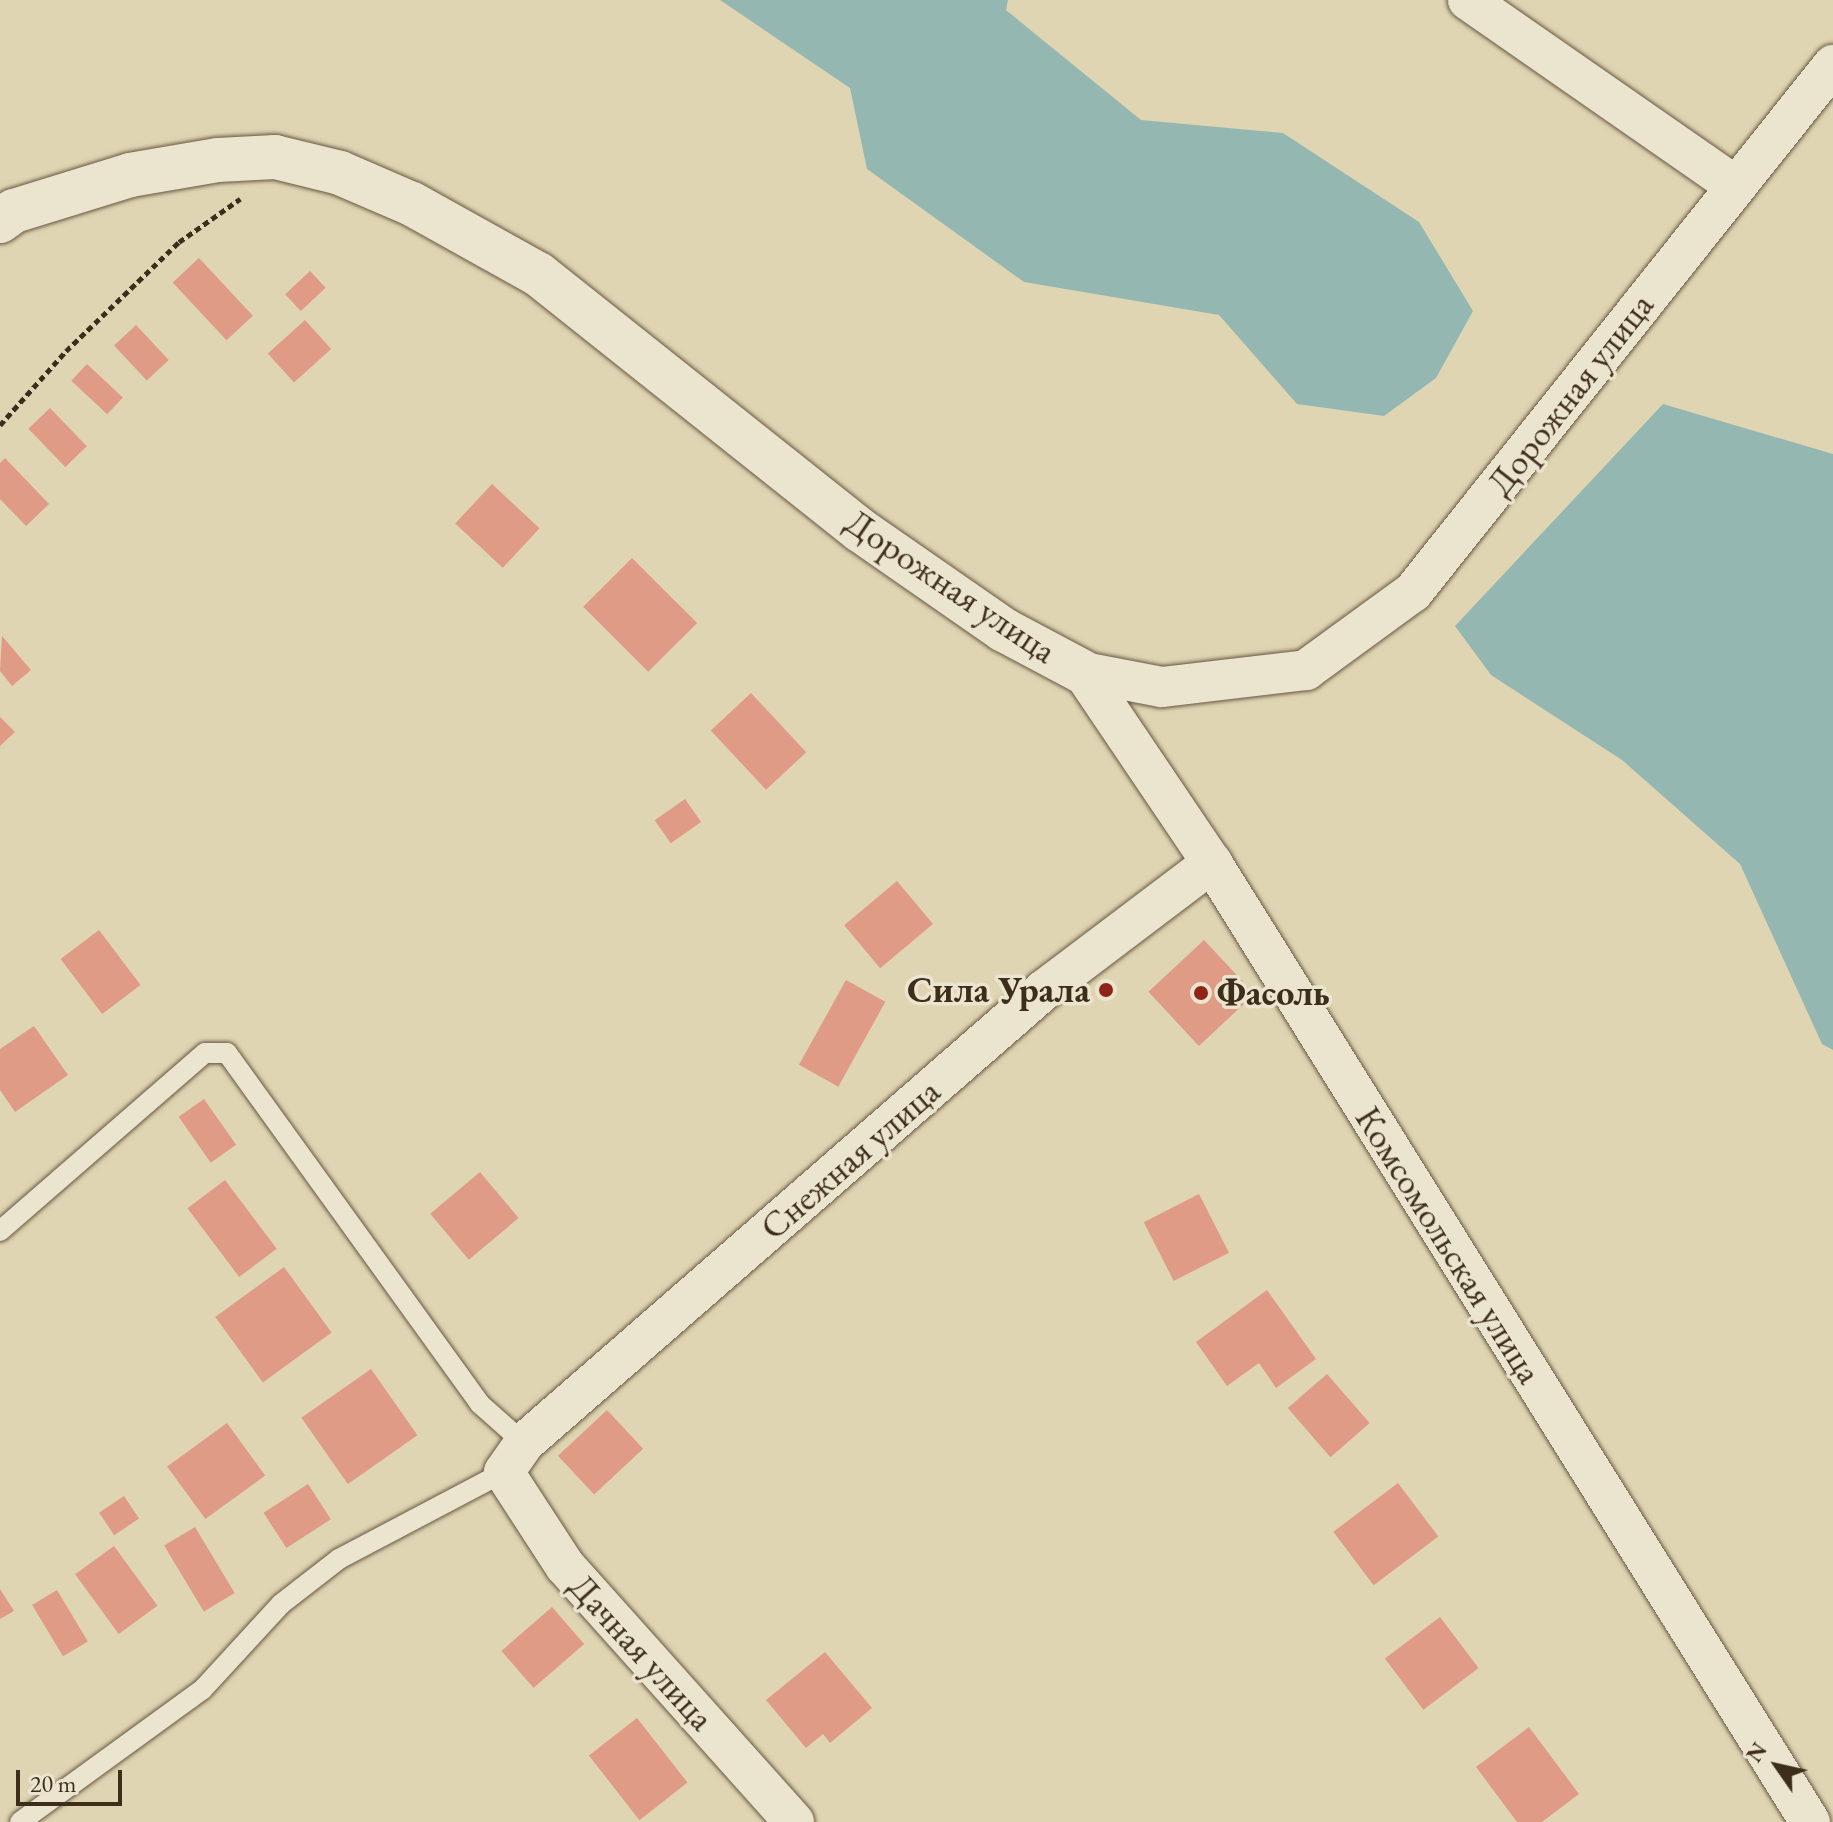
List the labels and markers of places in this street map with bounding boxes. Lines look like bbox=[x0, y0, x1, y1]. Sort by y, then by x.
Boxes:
place label: Сила Урала bbox=[907, 968, 1090, 1012]
place label: Фасоль bbox=[1217, 971, 1330, 1015]
marker: Сила Урала bbox=[1097, 981, 1115, 999]
marker: Фасоль bbox=[1192, 984, 1210, 1002]

